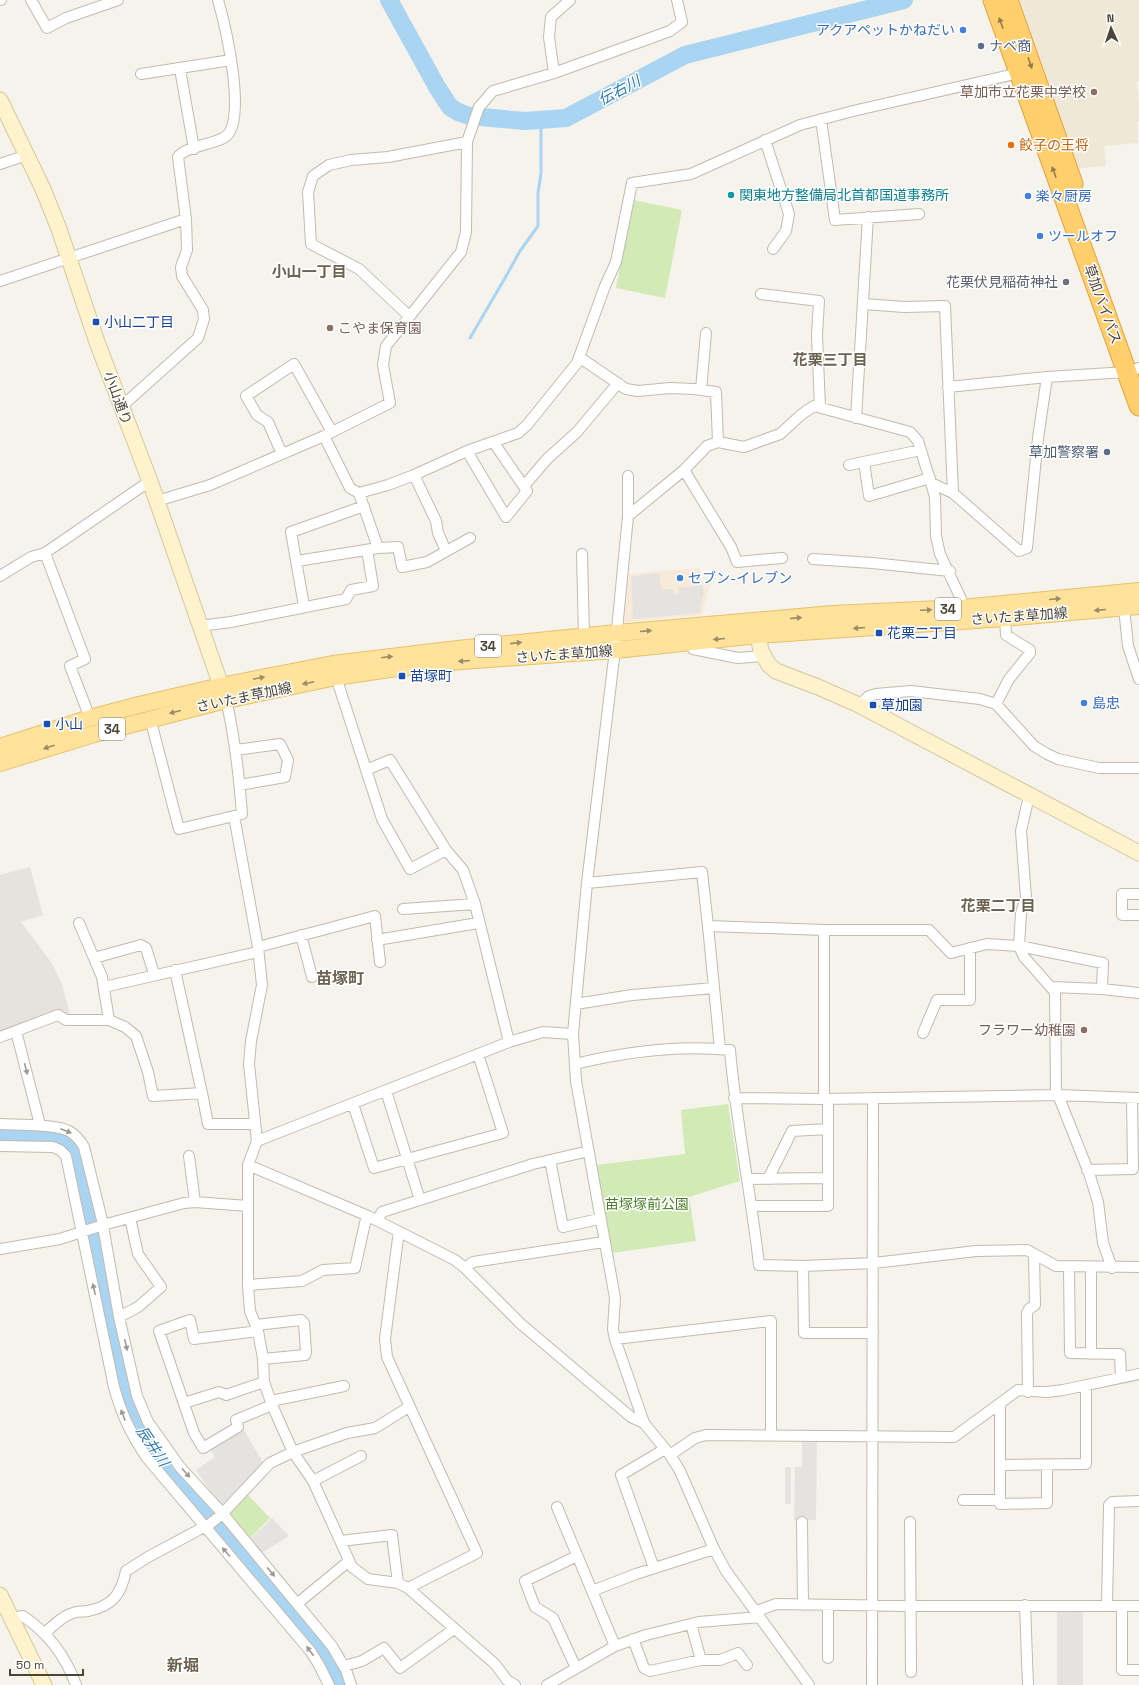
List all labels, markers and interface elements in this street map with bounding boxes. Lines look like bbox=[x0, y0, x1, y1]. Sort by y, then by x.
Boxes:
north arrow bbox=[1091, 8, 1131, 48]
text: N bbox=[1106, 11, 1115, 25]
one-way arrow bbox=[997, 17, 1003, 29]
place label: アクアペットかねだい bbox=[816, 21, 955, 39]
marker: アクアペットかねだい bbox=[958, 25, 968, 35]
place label: ナベ商 bbox=[989, 37, 1031, 55]
marker: ナベ商 bbox=[976, 41, 986, 51]
one-way arrow bbox=[1027, 58, 1033, 70]
water label: 伝右川 bbox=[595, 70, 645, 109]
place label: 草加市立花栗中学校 bbox=[960, 83, 1086, 101]
marker: 草加市立花栗中学校 bbox=[1089, 87, 1099, 97]
place label: 餃子の王将 bbox=[1019, 136, 1089, 154]
marker: 餃子の王将 bbox=[1006, 140, 1016, 150]
one-way arrow bbox=[1051, 165, 1057, 177]
place label: 関東地方整備局北首都国道事務所 bbox=[739, 186, 949, 204]
place label: 楽々厨房 bbox=[1036, 187, 1092, 205]
marker: 関東地方整備局北首都国道事務所 bbox=[726, 190, 736, 200]
marker: 楽々厨房 bbox=[1023, 191, 1033, 201]
place label: ツールオフ bbox=[1048, 227, 1118, 245]
marker: ツールオフ bbox=[1035, 231, 1045, 241]
district label: 小山一丁目 bbox=[271, 262, 347, 281]
street label: 草加バイパス bbox=[1080, 262, 1126, 346]
place label: 花栗伏見稲荷神社 bbox=[946, 273, 1058, 291]
marker: 花栗伏見稲荷神社 bbox=[1061, 277, 1071, 287]
place label: 小山二丁目 bbox=[104, 313, 174, 331]
marker: 小山二丁目 bbox=[91, 317, 101, 327]
place label: こやま保育園 bbox=[338, 319, 422, 337]
marker: こやま保育園 bbox=[325, 323, 335, 333]
district label: 花栗三丁目 bbox=[792, 350, 868, 369]
street label: 小山通り bbox=[100, 369, 136, 427]
place label: 草加警察署 bbox=[1029, 443, 1099, 461]
marker: 草加警察署 bbox=[1102, 447, 1112, 457]
place label: セブン-イレブン bbox=[688, 569, 792, 587]
marker: セブン-イレブン bbox=[675, 573, 685, 583]
one-way arrow bbox=[1049, 595, 1061, 602]
road number: 34 bbox=[935, 598, 961, 620]
street label: さいたま草加線 bbox=[970, 604, 1068, 628]
one-way arrow bbox=[920, 606, 932, 613]
one-way arrow bbox=[1094, 606, 1106, 613]
one-way arrow bbox=[790, 614, 802, 621]
place label: 花栗二丁目 bbox=[887, 624, 957, 642]
one-way arrow bbox=[853, 625, 865, 631]
one-way arrow bbox=[640, 627, 652, 634]
marker: 花栗二丁目 bbox=[874, 628, 884, 638]
road number: 34 bbox=[475, 635, 501, 657]
one-way arrow bbox=[713, 635, 725, 642]
one-way arrow bbox=[510, 640, 522, 646]
street label: さいたま草加線 bbox=[515, 642, 613, 666]
one-way arrow bbox=[381, 654, 393, 660]
one-way arrow bbox=[458, 658, 470, 665]
place label: 苗塚町 bbox=[410, 667, 452, 685]
marker: 苗塚町 bbox=[397, 671, 407, 681]
one-way arrow bbox=[253, 675, 265, 681]
street label: さいたま草加線 bbox=[194, 678, 294, 716]
one-way arrow bbox=[302, 681, 314, 687]
place label: 島忠 bbox=[1092, 694, 1120, 712]
place label: 草加園 bbox=[881, 696, 923, 714]
marker: 島忠 bbox=[1079, 698, 1089, 708]
marker: 草加園 bbox=[868, 700, 878, 710]
one-way arrow bbox=[168, 710, 181, 716]
place label: 小山 bbox=[55, 715, 83, 733]
road number: 34 bbox=[99, 718, 125, 740]
marker: 小山 bbox=[42, 719, 52, 729]
one-way arrow bbox=[43, 744, 55, 750]
district label: 花栗二丁目 bbox=[960, 896, 1036, 915]
district label: 苗塚町 bbox=[316, 968, 364, 989]
place label: フラワー幼稚園 bbox=[978, 1021, 1076, 1039]
marker: フラワー幼稚園 bbox=[1079, 1025, 1089, 1035]
one-way arrow bbox=[23, 1063, 29, 1075]
one-way arrow bbox=[60, 1127, 72, 1134]
park label: 苗塚塚前公園 bbox=[605, 1195, 689, 1213]
one-way arrow bbox=[90, 1282, 96, 1295]
one-way arrow bbox=[123, 1339, 129, 1352]
one-way arrow bbox=[119, 1409, 125, 1421]
water label: 辰井川 bbox=[133, 1422, 175, 1472]
one-way arrow bbox=[181, 1468, 191, 1478]
one-way arrow bbox=[221, 1546, 230, 1557]
one-way arrow bbox=[267, 1566, 275, 1577]
one-way arrow bbox=[305, 1646, 314, 1657]
scale bar bbox=[10, 1651, 83, 1677]
district label: 新堀 bbox=[167, 1655, 199, 1676]
text: 50 m bbox=[16, 1657, 44, 1673]

